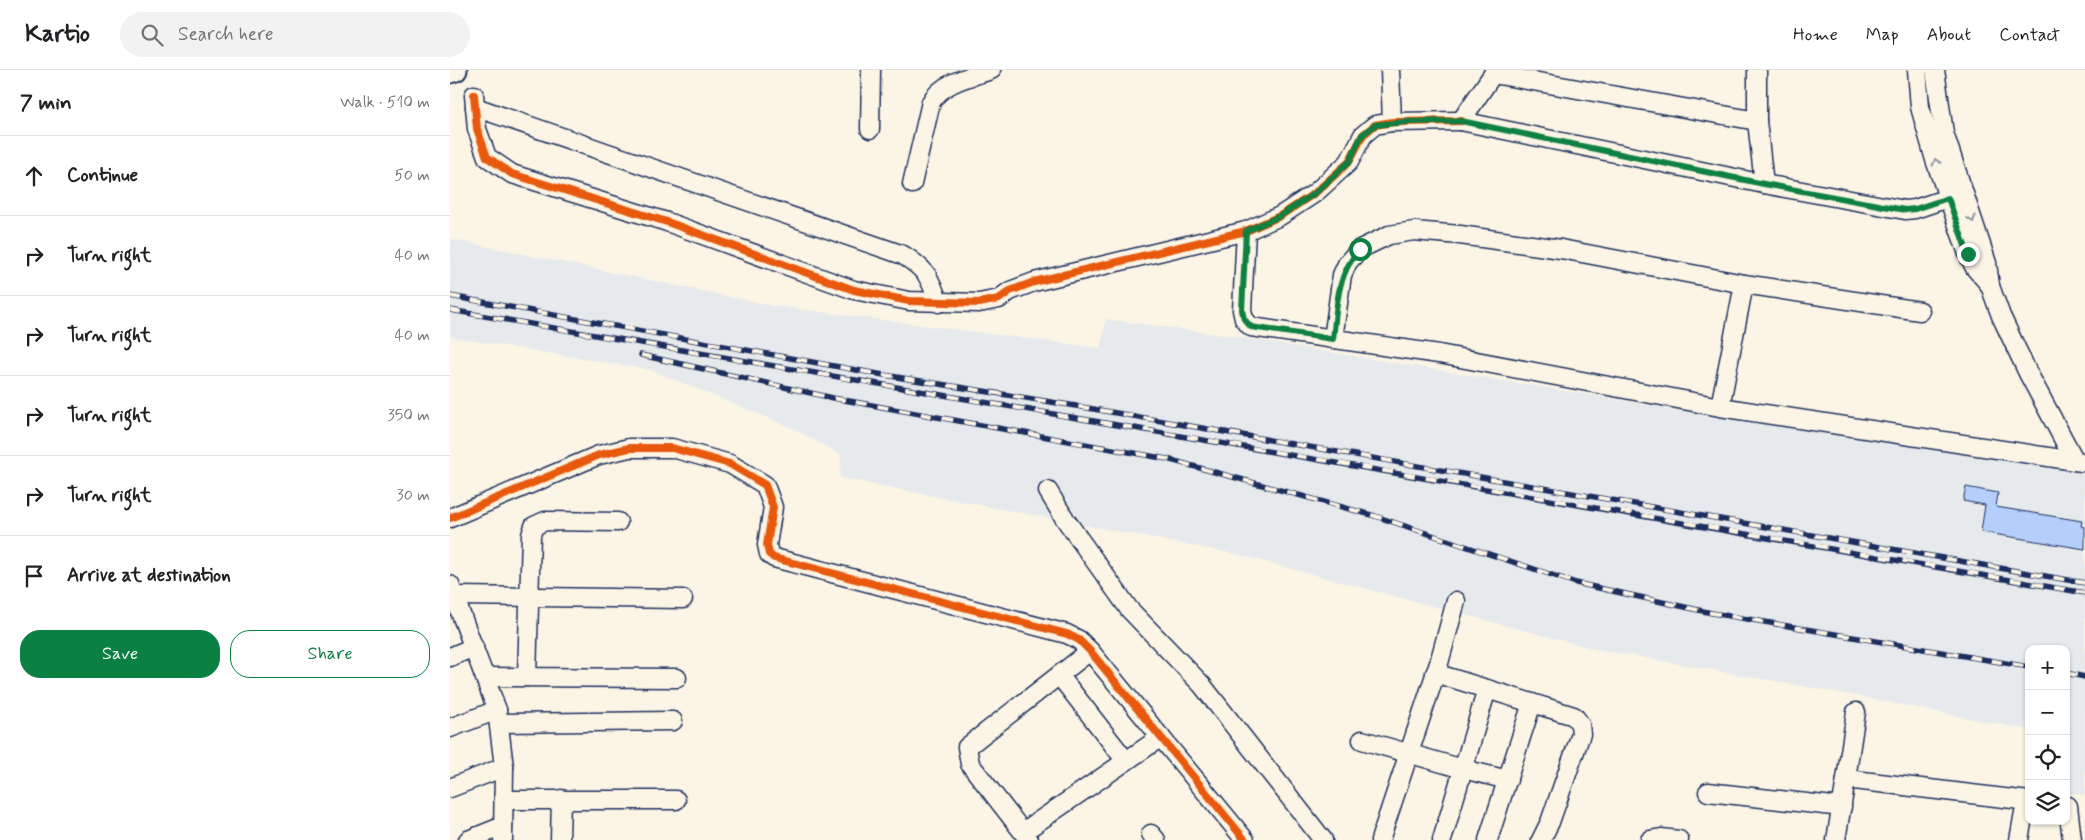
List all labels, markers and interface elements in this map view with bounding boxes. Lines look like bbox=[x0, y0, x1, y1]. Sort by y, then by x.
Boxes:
search box bbox=[120, 12, 470, 57]
text: Kartio bbox=[25, 19, 90, 50]
icon: search bbox=[138, 21, 166, 49]
text: Search here bbox=[178, 22, 274, 47]
text: Home bbox=[1793, 23, 1838, 47]
text: Map bbox=[1866, 23, 1899, 47]
text: About bbox=[1927, 23, 1971, 47]
text: Contact bbox=[1999, 23, 2060, 47]
text: 7 min bbox=[20, 89, 72, 117]
text: Walk · 510 m bbox=[340, 92, 430, 113]
one-way arrow bbox=[1932, 158, 1942, 167]
icon: ahead bbox=[20, 162, 48, 190]
text: Continue bbox=[67, 163, 138, 188]
text: 50 m bbox=[394, 165, 430, 186]
one-way arrow bbox=[1966, 214, 1976, 222]
route start bbox=[1349, 238, 1372, 261]
icon: right bbox=[20, 242, 48, 270]
text: Turn right bbox=[67, 243, 151, 268]
route end bbox=[1957, 243, 1980, 266]
text: 40 m bbox=[394, 245, 430, 266]
icon: right bbox=[20, 322, 48, 350]
text: Turn right bbox=[67, 323, 151, 348]
text: 40 m bbox=[394, 325, 430, 346]
icon: right bbox=[20, 402, 48, 430]
text: Turn right bbox=[67, 403, 151, 428]
text: 350 m bbox=[388, 405, 430, 426]
icon: right bbox=[20, 482, 48, 510]
text: Turn right bbox=[67, 483, 151, 508]
text: 30 m bbox=[397, 485, 430, 506]
icon: arrive bbox=[20, 562, 48, 590]
text: Arrive at destination bbox=[67, 563, 231, 588]
button: Save bbox=[20, 630, 220, 678]
button: Share bbox=[230, 630, 430, 678]
map controls bbox=[2025, 645, 2070, 825]
button: + bbox=[2025, 645, 2070, 690]
button: − bbox=[2025, 690, 2070, 735]
button: locate bbox=[2025, 735, 2070, 780]
button: layers bbox=[2025, 780, 2070, 825]

